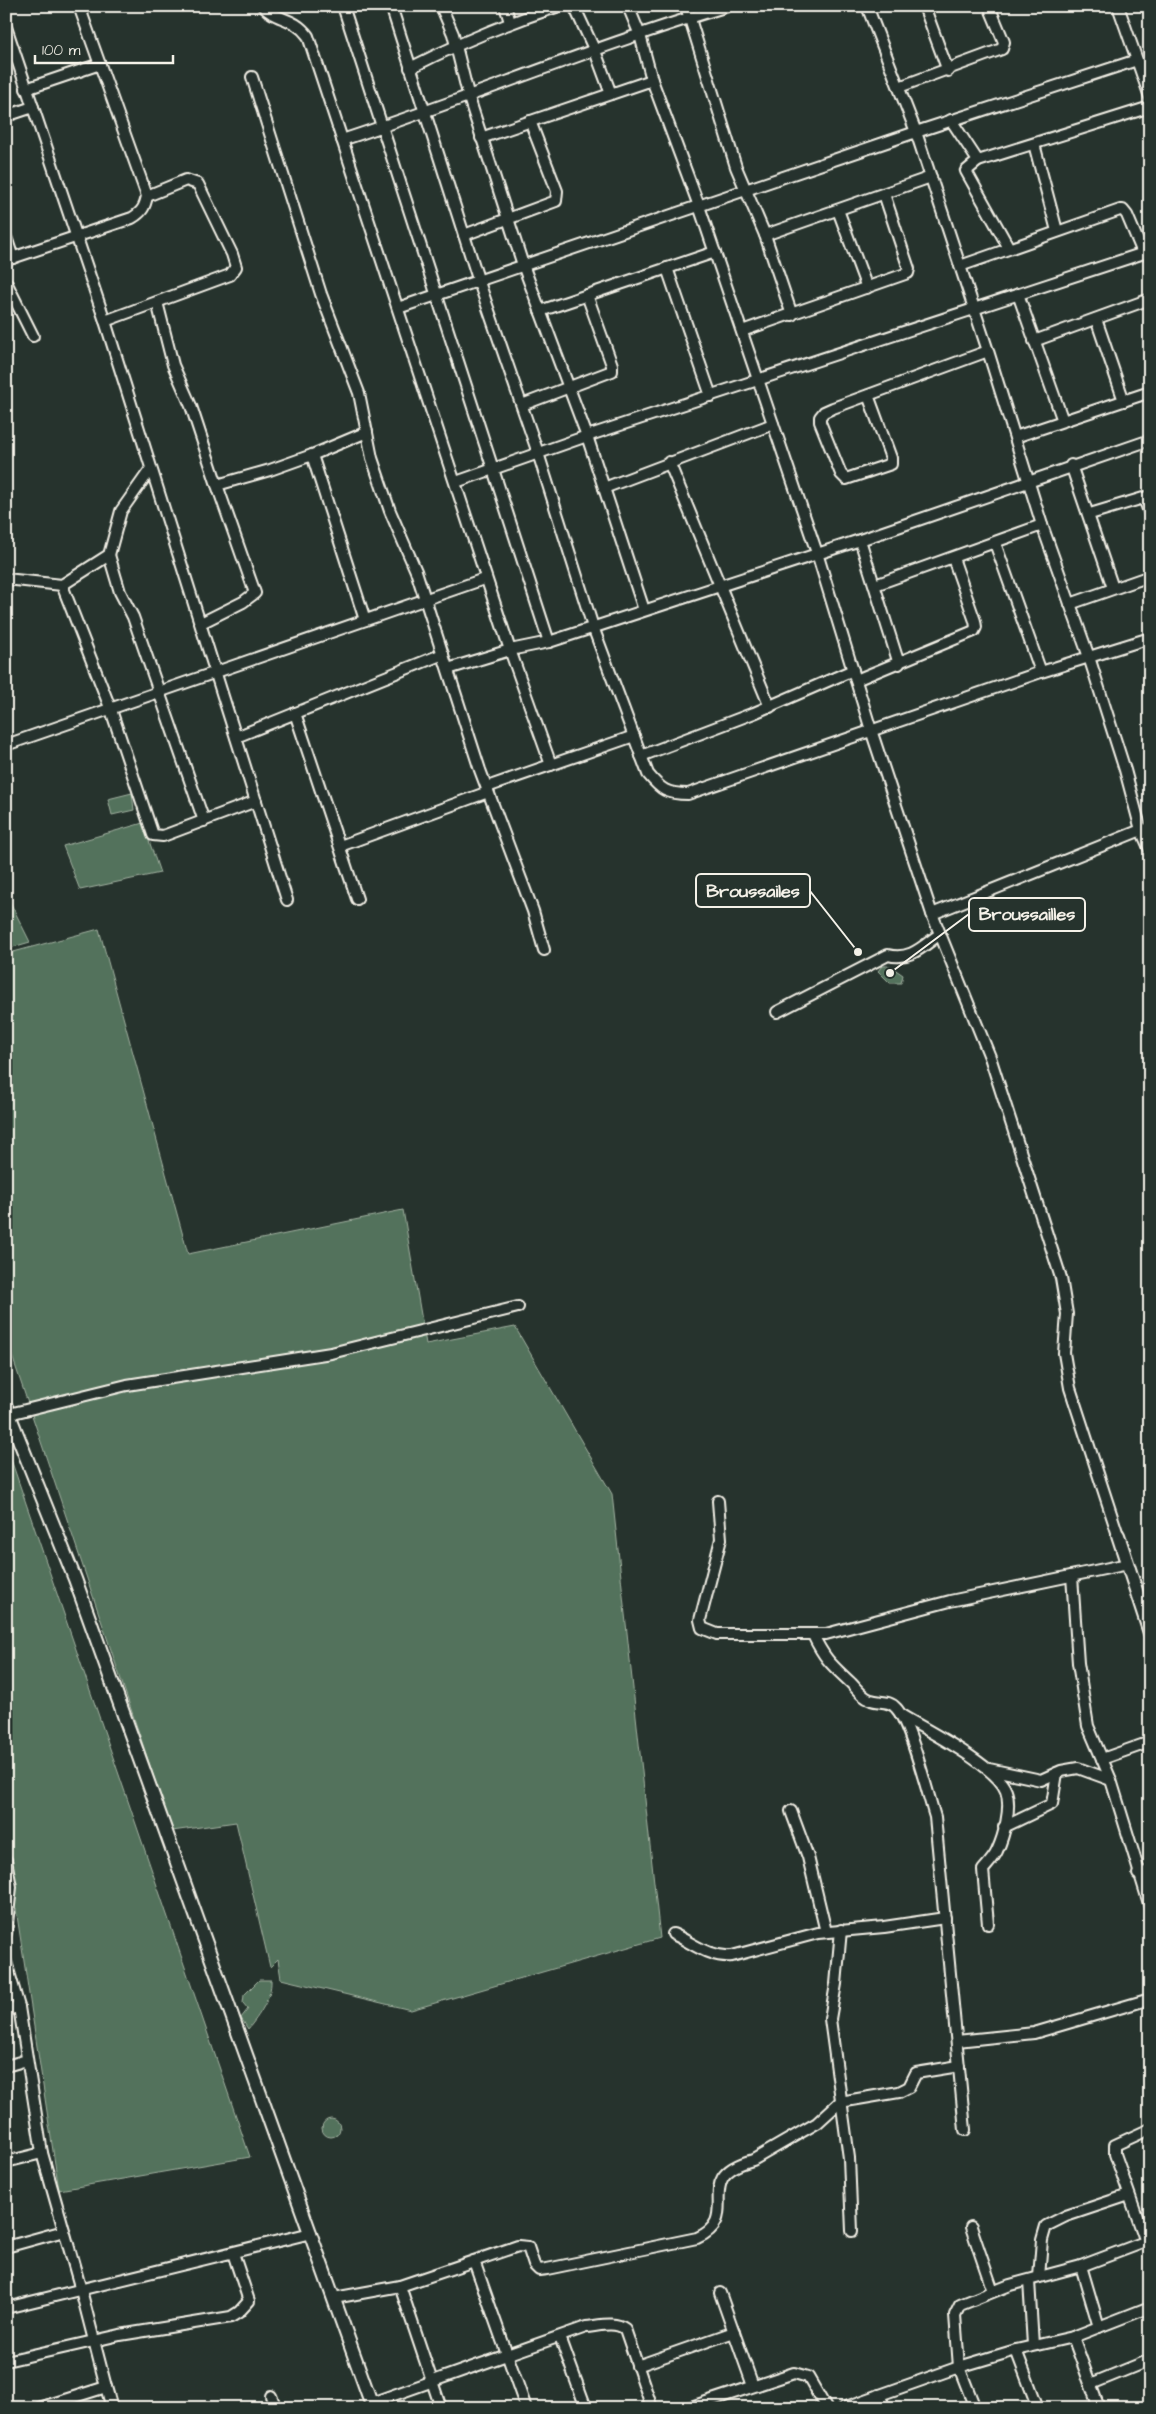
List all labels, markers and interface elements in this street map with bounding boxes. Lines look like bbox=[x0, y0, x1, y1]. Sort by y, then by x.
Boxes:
scale bar bbox=[35, 32, 172, 64]
text: 100 m bbox=[42, 40, 81, 61]
callout: Broussailes bbox=[696, 874, 810, 907]
text: Broussailes bbox=[706, 879, 800, 904]
callout: Broussailles bbox=[969, 898, 1085, 931]
text: Broussailles bbox=[979, 902, 1075, 927]

